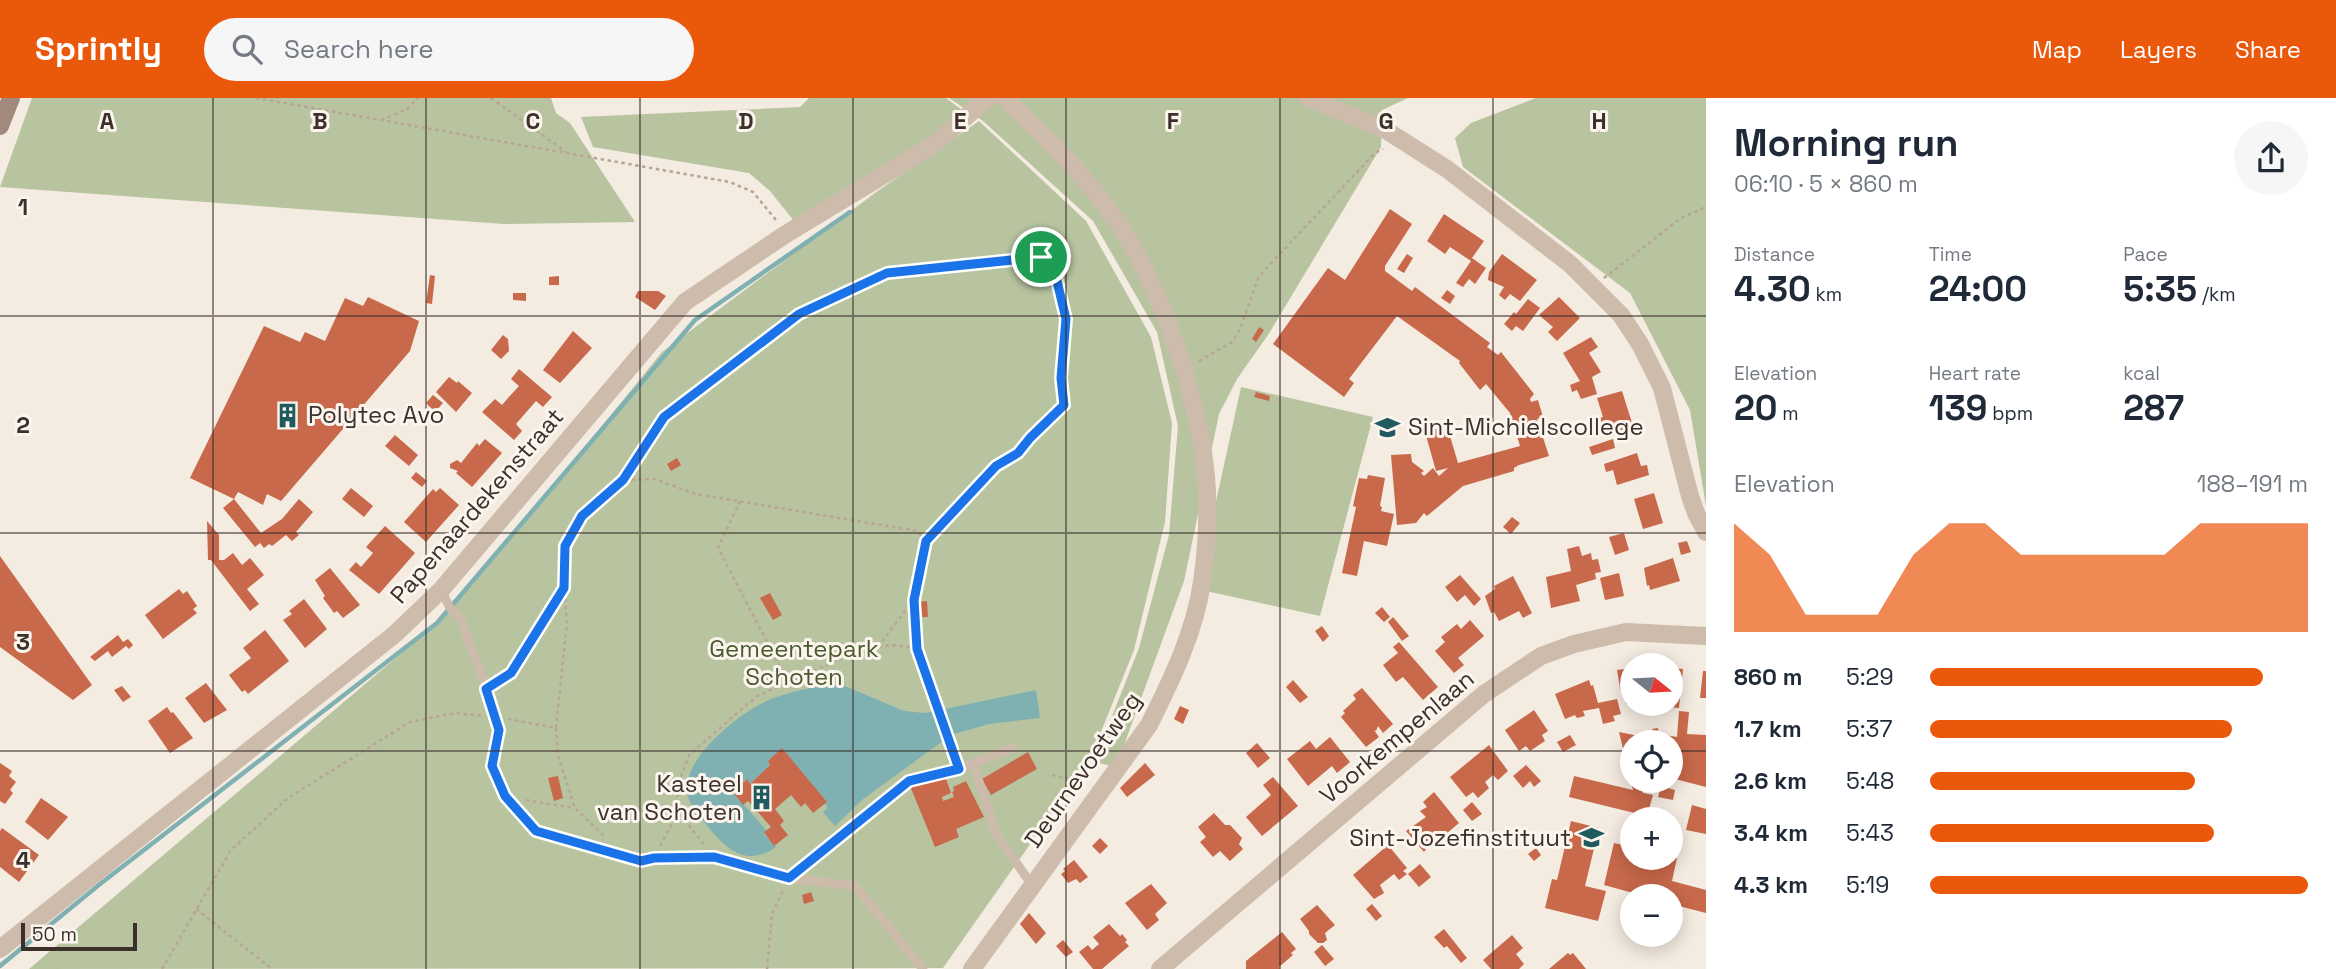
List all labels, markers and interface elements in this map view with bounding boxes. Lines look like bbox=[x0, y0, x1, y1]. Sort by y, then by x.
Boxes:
search box bbox=[204, 18, 694, 81]
text: Sprintly bbox=[35, 28, 162, 70]
icon: search bbox=[228, 30, 266, 68]
text: Search here bbox=[284, 32, 434, 66]
text: Map bbox=[2032, 34, 2082, 65]
text: Layers bbox=[2120, 34, 2197, 65]
text: Share bbox=[2235, 34, 2301, 65]
text: A bbox=[100, 106, 115, 136]
text: B bbox=[312, 106, 328, 136]
text: C bbox=[526, 106, 540, 136]
text: D bbox=[738, 106, 754, 136]
text: E bbox=[954, 106, 966, 136]
text: F bbox=[1167, 106, 1179, 136]
text: G bbox=[1378, 106, 1394, 136]
text: H bbox=[1591, 106, 1607, 136]
text: Morning run bbox=[1734, 119, 1959, 167]
button: share bbox=[2234, 121, 2308, 195]
text: 06:10 · 5 × 860 m bbox=[1734, 169, 1918, 199]
text: 1 bbox=[18, 192, 28, 222]
pin bbox=[1011, 227, 1071, 287]
icon: arrive bbox=[1022, 238, 1060, 276]
text: Distance bbox=[1734, 242, 1815, 267]
text: Time bbox=[1929, 242, 1972, 267]
text: Pace bbox=[2123, 242, 2168, 267]
text: 4.30 bbox=[1734, 267, 1811, 311]
text: 24:00 bbox=[1929, 267, 2027, 311]
text: 5:35 bbox=[2123, 267, 2197, 311]
text: km bbox=[1811, 282, 1842, 307]
text: /km bbox=[2197, 282, 2236, 307]
text: Elevation bbox=[1734, 361, 1817, 386]
text: Heart rate bbox=[1929, 361, 2021, 386]
text: kcal bbox=[2123, 361, 2160, 386]
text: 20 bbox=[1734, 386, 1777, 430]
text: 139 bbox=[1929, 386, 1987, 430]
text: 287 bbox=[2123, 386, 2184, 430]
place label: Polytec Avo bbox=[308, 399, 444, 430]
building icon: Polytec Avo bbox=[274, 401, 302, 429]
street label: Papenaardekenstraat bbox=[383, 401, 570, 610]
text: m bbox=[1777, 401, 1799, 426]
text: bpm bbox=[1987, 401, 2033, 426]
text: 2 bbox=[16, 410, 30, 440]
place label: Sint-Michielscollege bbox=[1408, 411, 1644, 442]
school or university icon: Sint-Michielscollege bbox=[1374, 413, 1402, 441]
text: Elevation bbox=[1734, 469, 1835, 499]
text: 188–191 m bbox=[2197, 469, 2308, 499]
text: 3 bbox=[16, 627, 30, 657]
park label: Gemeentepark Schoten bbox=[709, 633, 879, 692]
north arrow bbox=[1620, 653, 1684, 716]
map controls bbox=[1620, 653, 1683, 947]
text: 860 m bbox=[1734, 662, 1802, 692]
text: 5:29 bbox=[1846, 662, 1893, 692]
street label: Voorkempenlaan bbox=[1313, 663, 1480, 810]
street label: Deurnevoetweg bbox=[1017, 686, 1148, 854]
text: 1.7 km bbox=[1734, 714, 1802, 744]
text: 5:37 bbox=[1846, 714, 1892, 744]
button: locate bbox=[1620, 730, 1683, 793]
text: 2.6 km bbox=[1734, 766, 1807, 796]
text: 5:48 bbox=[1846, 766, 1894, 796]
place label: Kasteel van Schoten bbox=[597, 768, 742, 827]
building icon: Kasteel van Schoten bbox=[748, 784, 776, 812]
button: + bbox=[1620, 807, 1683, 870]
text: 3.4 km bbox=[1734, 818, 1808, 848]
text: 5:43 bbox=[1846, 818, 1894, 848]
place label: Sint-Jozefinstituut bbox=[1349, 822, 1571, 853]
school or university icon: Sint-Jozefinstituut bbox=[1577, 824, 1605, 852]
text: 4 bbox=[16, 845, 31, 875]
text: 4.3 km bbox=[1734, 870, 1808, 900]
text: 5:19 bbox=[1846, 870, 1889, 900]
button: − bbox=[1620, 884, 1683, 947]
scale bar bbox=[21, 920, 136, 952]
text: 50 m bbox=[32, 922, 77, 947]

